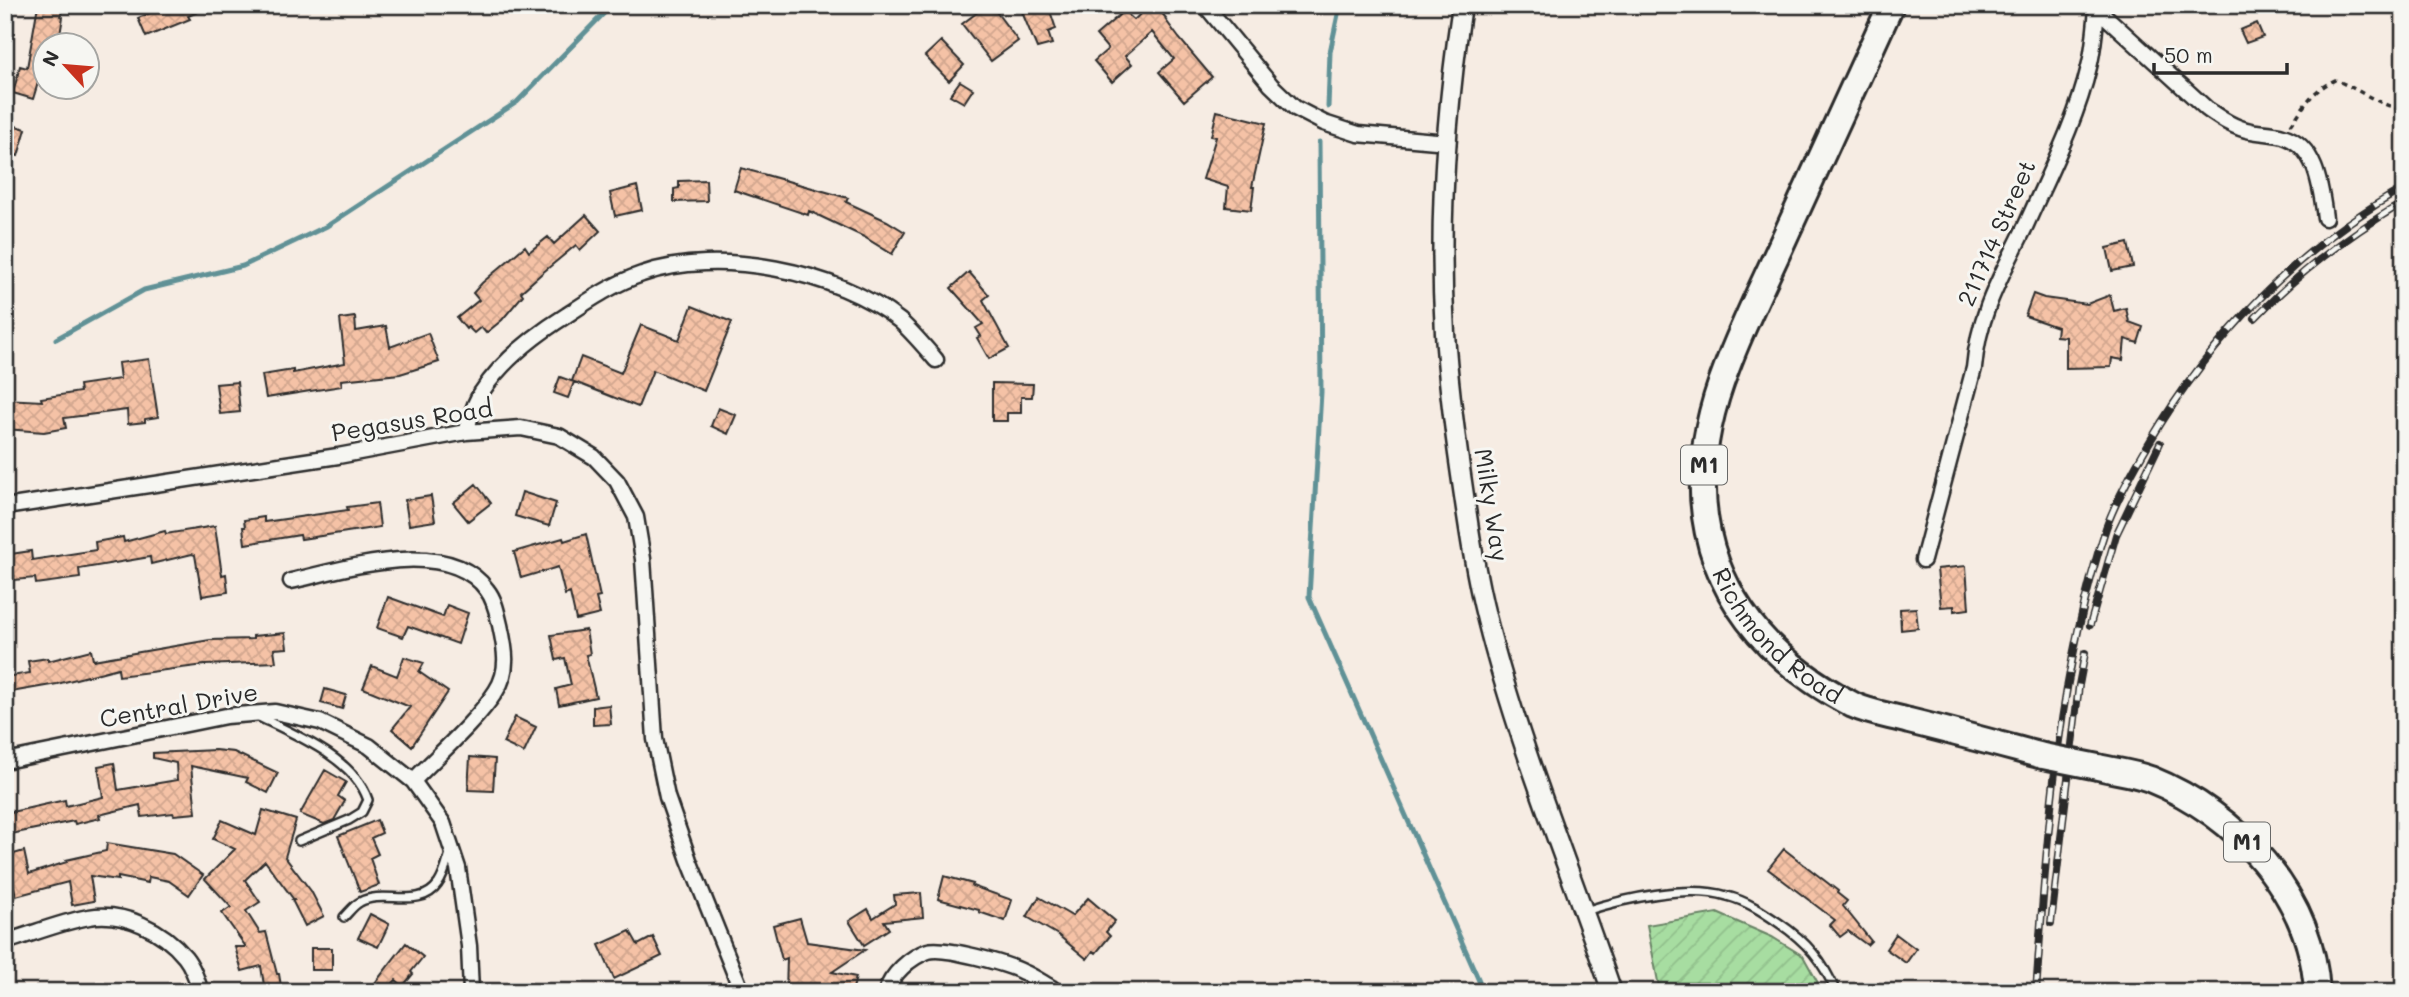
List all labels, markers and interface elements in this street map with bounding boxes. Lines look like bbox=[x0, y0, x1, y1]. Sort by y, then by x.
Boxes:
north arrow bbox=[32, 32, 102, 102]
scale bar bbox=[2154, 32, 2286, 76]
text: 50 m bbox=[2164, 41, 2213, 68]
text: N bbox=[36, 46, 65, 70]
street label: 211714 Street bbox=[1950, 154, 2042, 310]
street label: Pegasus Road bbox=[329, 392, 494, 448]
street label: Milky Way bbox=[1468, 446, 1517, 563]
road number: M1 bbox=[1681, 446, 1727, 485]
street label: Richmond Road bbox=[1706, 563, 1849, 710]
street label: Central Drive bbox=[97, 675, 260, 734]
road number: M1 bbox=[2224, 822, 2270, 862]

